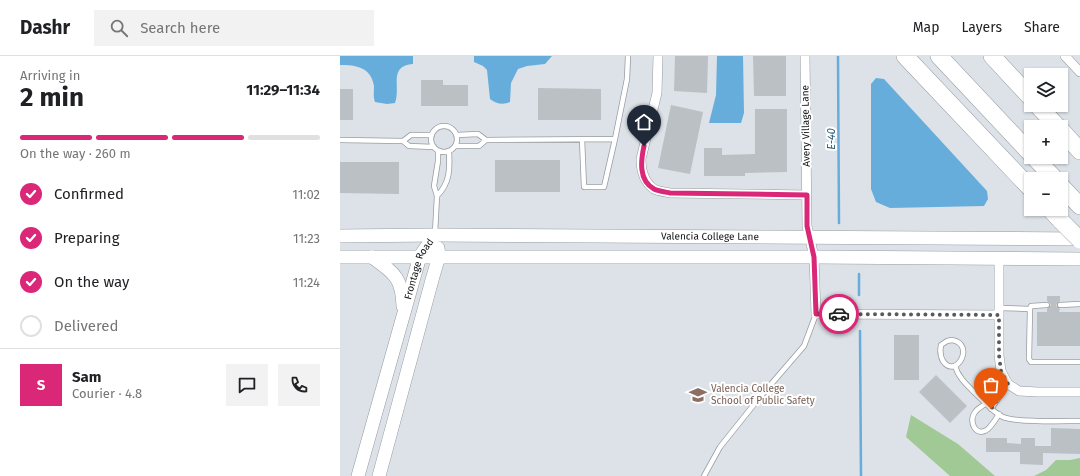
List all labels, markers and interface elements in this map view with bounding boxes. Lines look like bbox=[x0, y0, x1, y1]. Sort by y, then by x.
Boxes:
search box bbox=[94, 10, 374, 46]
text: Dashr bbox=[20, 16, 70, 39]
icon: search bbox=[108, 17, 130, 39]
text: Search here bbox=[140, 19, 220, 37]
text: Map bbox=[913, 19, 939, 36]
text: Layers bbox=[961, 19, 1002, 36]
text: Share bbox=[1024, 19, 1060, 36]
text: Arriving in bbox=[20, 68, 80, 83]
map controls bbox=[1024, 68, 1068, 216]
button: layers bbox=[1024, 68, 1068, 112]
text: 11:29–11:34 bbox=[246, 81, 320, 99]
text: 2 min bbox=[20, 82, 84, 113]
street label: Avery Village Lane bbox=[799, 85, 813, 167]
pin bbox=[627, 105, 661, 146]
icon: home bbox=[633, 111, 655, 133]
button: + bbox=[1024, 120, 1068, 164]
water label: E-40 bbox=[825, 128, 838, 150]
text: On the way · 260 m bbox=[20, 146, 131, 161]
button: − bbox=[1024, 172, 1068, 216]
icon: check bbox=[20, 183, 42, 205]
text: Confirmed bbox=[54, 185, 124, 203]
text: 11:02 bbox=[292, 187, 320, 202]
icon: check bbox=[20, 227, 42, 249]
text: Preparing bbox=[54, 229, 119, 247]
street label: Valencia College Lane bbox=[661, 230, 759, 243]
text: 11:23 bbox=[293, 231, 320, 246]
street label: Frontage Road bbox=[402, 236, 436, 301]
icon: check bbox=[20, 271, 42, 293]
text: On the way bbox=[54, 273, 129, 291]
text: 11:24 bbox=[293, 275, 320, 290]
courier bbox=[819, 294, 859, 334]
icon: car bbox=[828, 303, 850, 325]
text: Delivered bbox=[54, 317, 118, 335]
button: chat bbox=[226, 364, 268, 406]
button: phone bbox=[278, 364, 320, 406]
text: Sam bbox=[72, 368, 101, 386]
pin bbox=[974, 368, 1008, 409]
icon: bag bbox=[980, 374, 1002, 396]
text: S bbox=[37, 376, 45, 394]
place label: Valencia College School of Public Safety bbox=[711, 383, 815, 407]
school or university icon: Valencia College School of Public Safety bbox=[688, 385, 708, 405]
text: Courier · 4.8 bbox=[72, 386, 142, 401]

